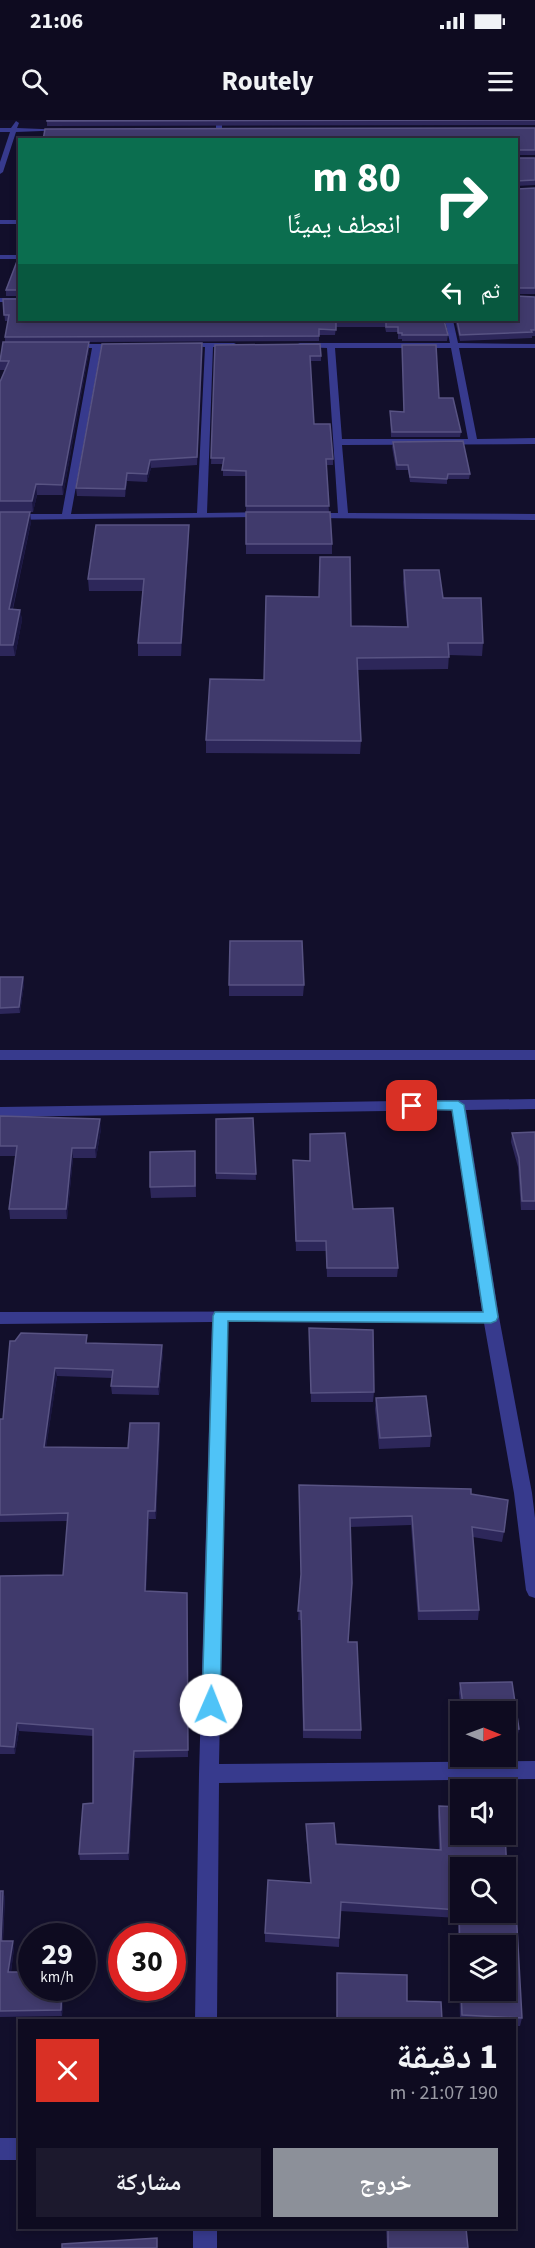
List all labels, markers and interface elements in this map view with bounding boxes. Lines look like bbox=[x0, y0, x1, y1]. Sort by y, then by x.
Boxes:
text: 21:06 bbox=[30, 5, 83, 37]
text: Routely bbox=[221, 62, 314, 101]
icon: search bbox=[18, 65, 51, 98]
icon: menu bbox=[484, 65, 517, 98]
text: 80 m bbox=[312, 148, 401, 208]
icon: right bbox=[422, 162, 500, 240]
text: انعطف يمينًا bbox=[287, 205, 401, 244]
text: ثم bbox=[481, 275, 500, 307]
icon: left bbox=[436, 276, 469, 309]
pin bbox=[386, 1080, 437, 1131]
icon: arrive bbox=[395, 1089, 428, 1122]
position arrow bbox=[179, 1673, 243, 1737]
north arrow bbox=[450, 1701, 516, 1767]
map controls bbox=[450, 1701, 516, 2001]
button: sound bbox=[450, 1779, 516, 1845]
button: search bbox=[450, 1857, 516, 1923]
speed limit sign: 30 bbox=[108, 1923, 186, 2001]
text: 29 bbox=[41, 1933, 73, 1976]
button: layers bbox=[450, 1935, 516, 2001]
text: km/h bbox=[40, 1967, 74, 1988]
text: 1 دقيقة bbox=[396, 2031, 498, 2082]
button: close bbox=[36, 2039, 99, 2102]
text: 190 m · 21:07 bbox=[390, 2079, 498, 2107]
button: مشاركة bbox=[36, 2148, 261, 2217]
button: خروج bbox=[273, 2148, 498, 2217]

